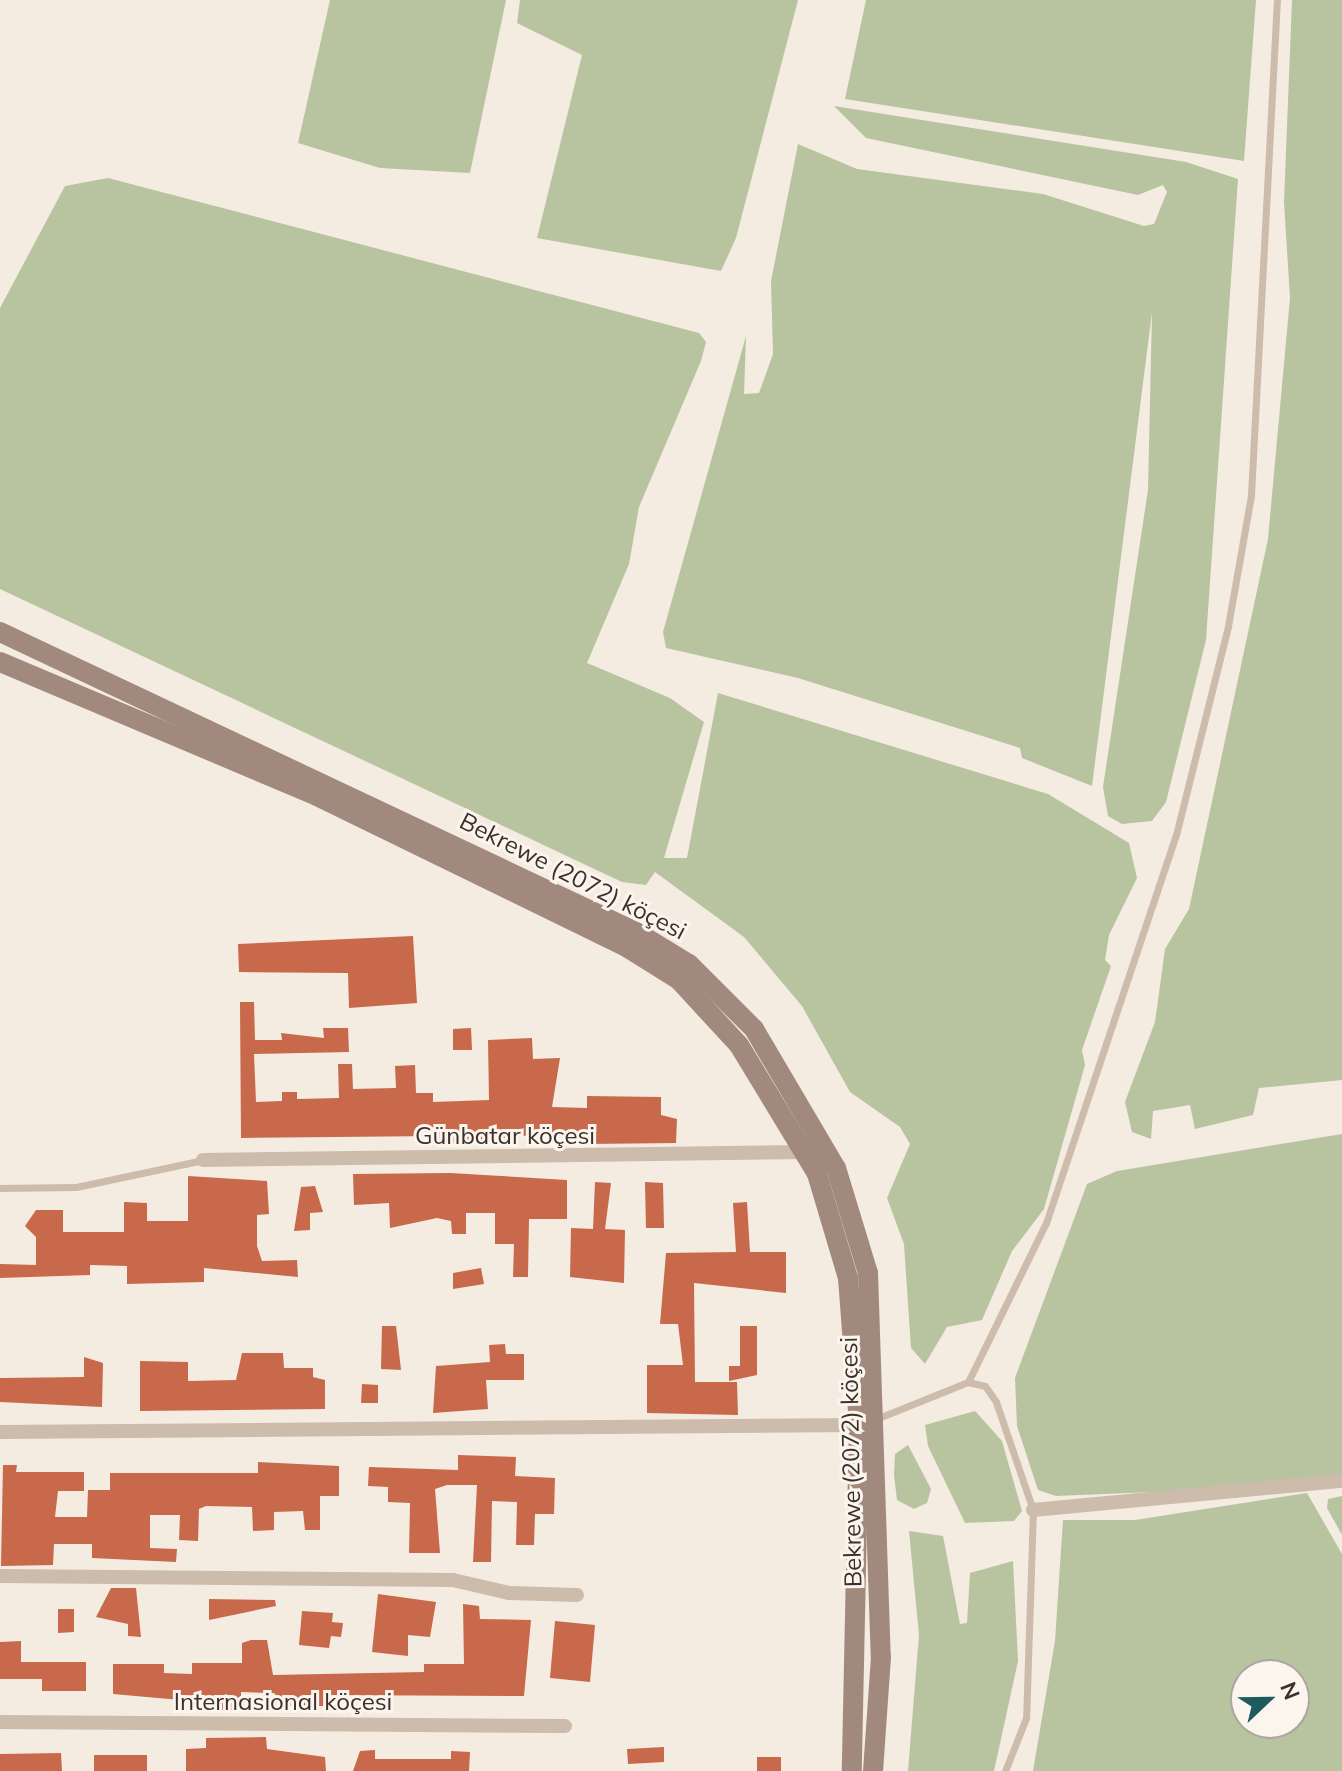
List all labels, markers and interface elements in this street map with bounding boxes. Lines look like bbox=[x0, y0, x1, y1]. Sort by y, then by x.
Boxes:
street label: Bekrewe (2072) köçesi bbox=[455, 806, 691, 946]
street label: Günbatar köçesi bbox=[415, 1122, 595, 1150]
street label: Bekrewe (2072) köçesi bbox=[834, 1337, 868, 1587]
north arrow bbox=[1230, 1659, 1310, 1739]
text: N bbox=[1274, 1678, 1306, 1704]
street label: Internasional köçesi bbox=[174, 1688, 392, 1716]

